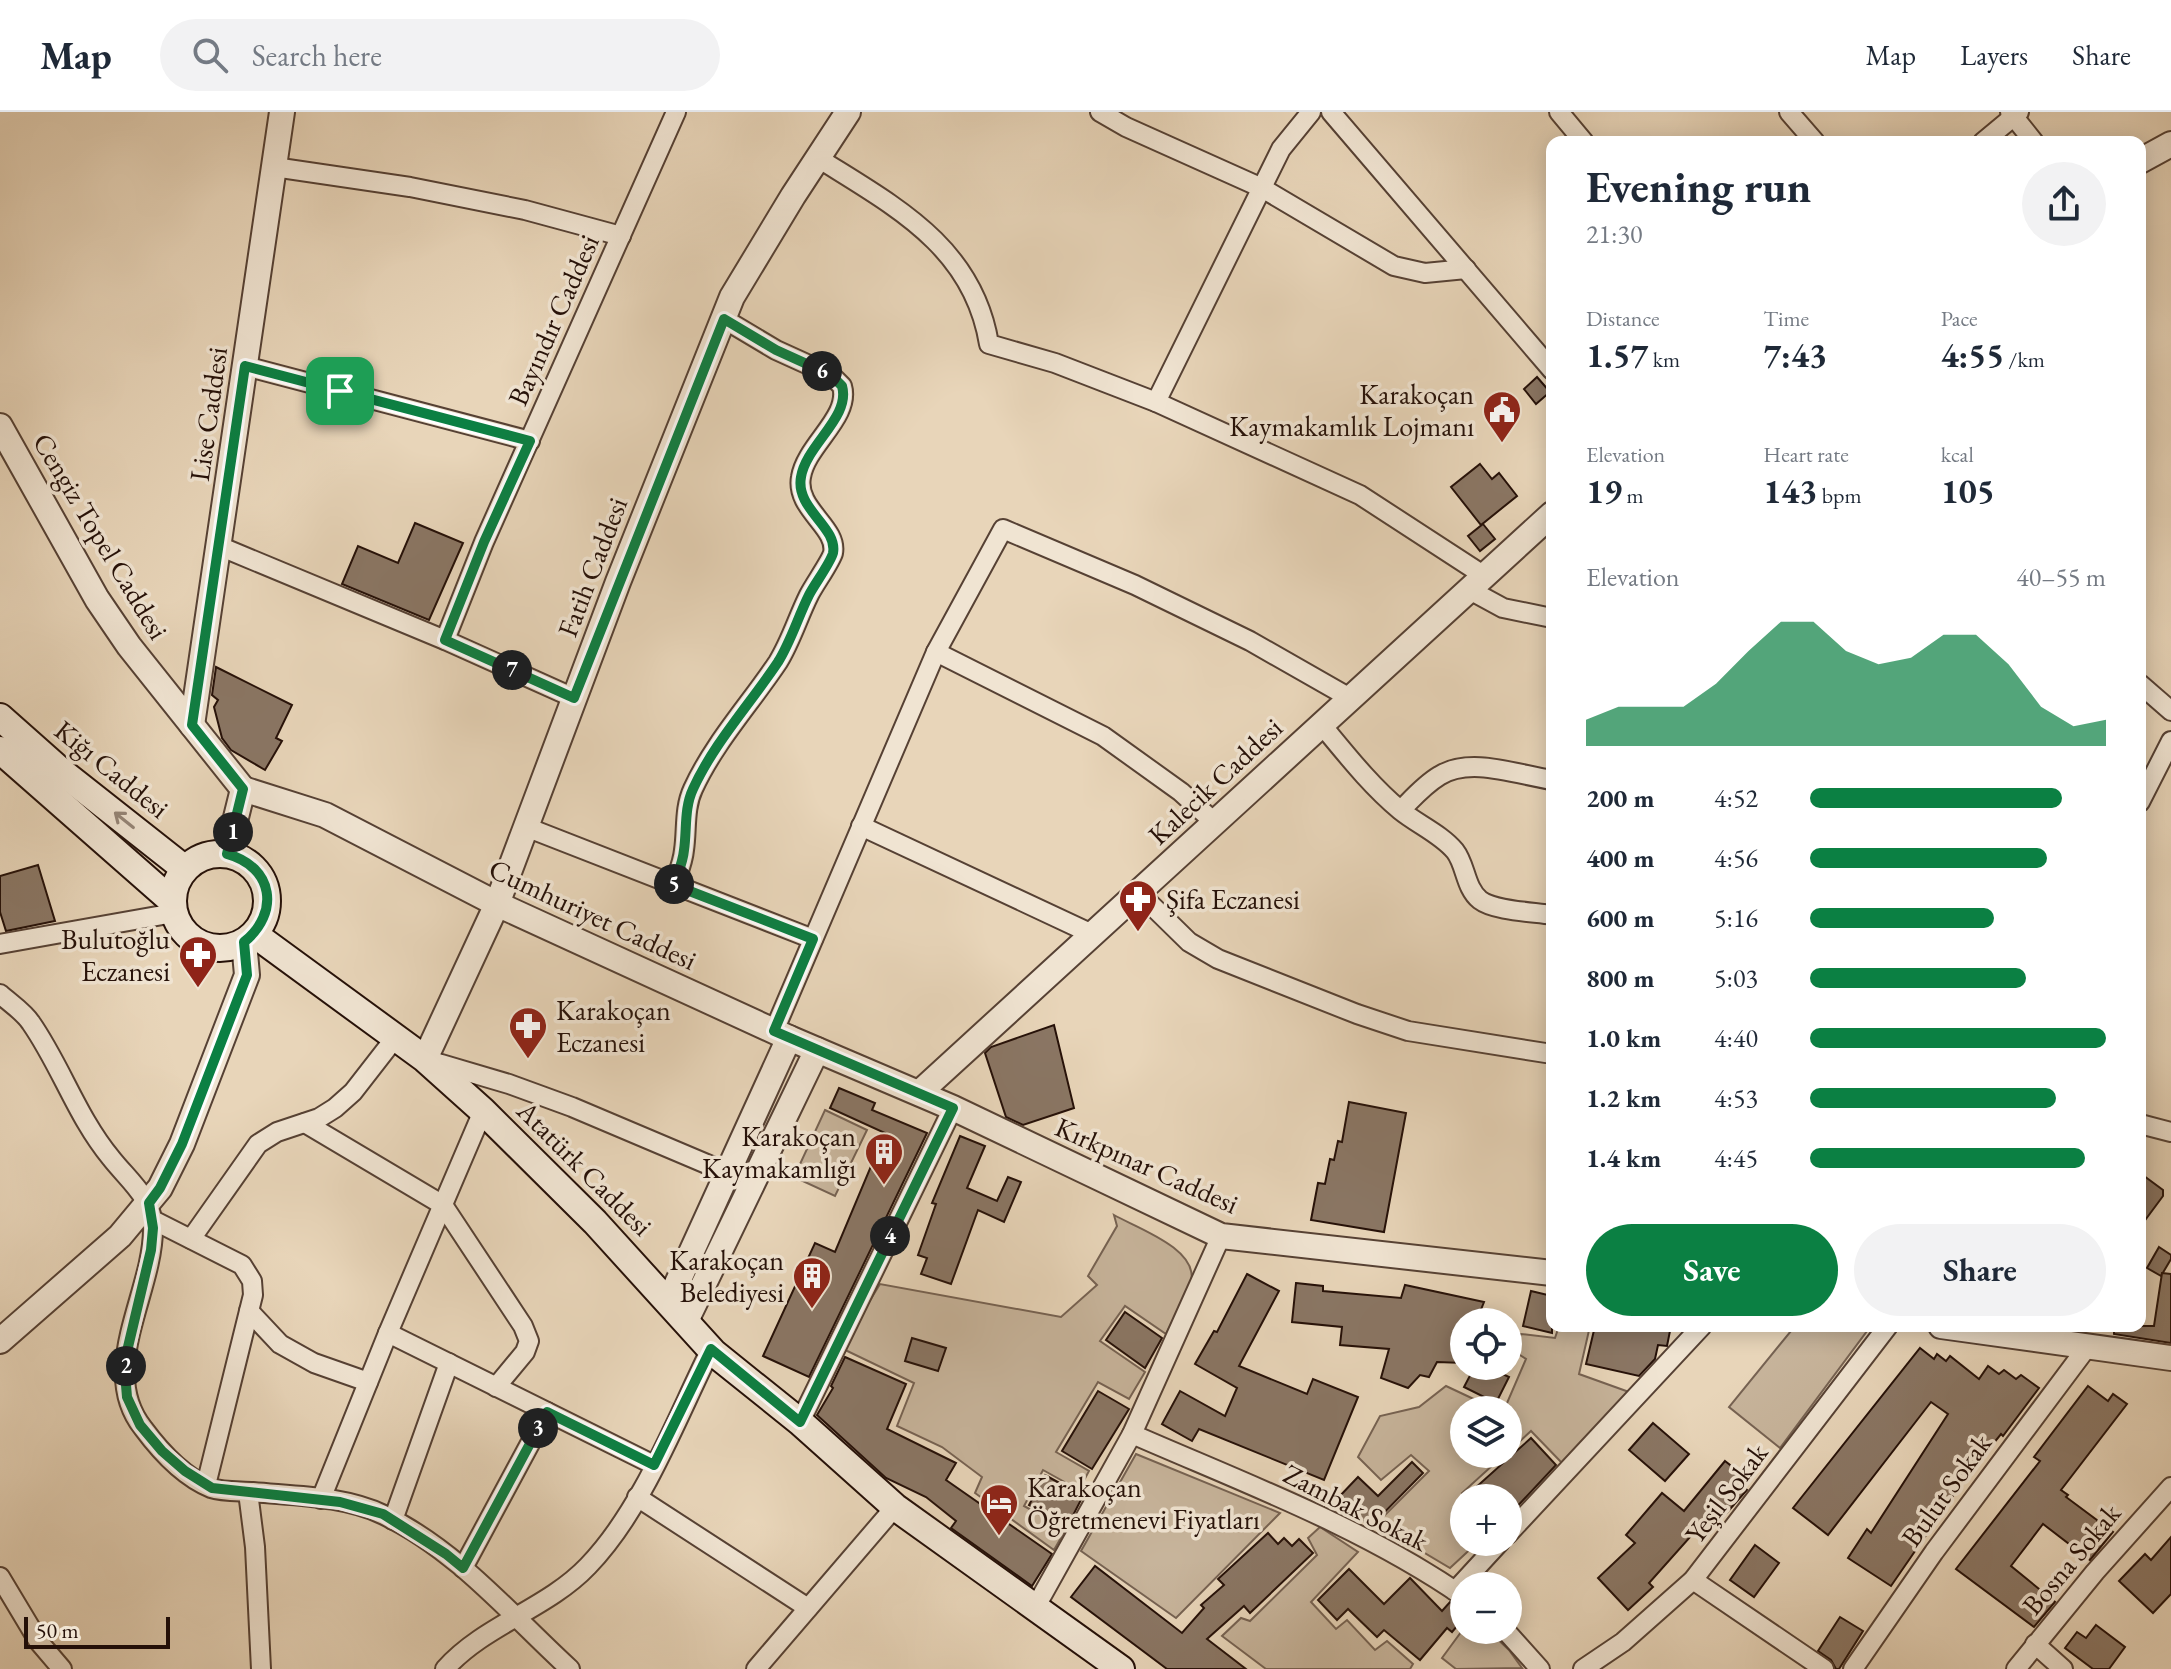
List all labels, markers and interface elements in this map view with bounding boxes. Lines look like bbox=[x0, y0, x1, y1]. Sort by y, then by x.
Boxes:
search box bbox=[160, 19, 720, 91]
text: Map bbox=[40, 31, 112, 80]
icon: search bbox=[188, 33, 232, 77]
text: Search here bbox=[252, 36, 382, 75]
text: Map bbox=[1866, 37, 1916, 73]
text: Layers bbox=[1960, 37, 2028, 73]
text: Share bbox=[2072, 37, 2131, 73]
text: Evening run bbox=[1586, 158, 1811, 215]
button: share bbox=[2022, 162, 2106, 246]
text: 21:30 bbox=[1586, 217, 1642, 251]
street label: Bayındır Caddesi bbox=[499, 229, 607, 411]
text: Distance bbox=[1586, 304, 1659, 333]
text: Time bbox=[1763, 304, 1809, 333]
text: Pace bbox=[1941, 304, 1978, 333]
text: 1.57 bbox=[1586, 333, 1648, 377]
text: 7:43 bbox=[1763, 333, 1827, 377]
text: 4:55 bbox=[1941, 333, 2004, 377]
street label: Lise Caddesi bbox=[181, 345, 235, 483]
text: km bbox=[1648, 345, 1680, 374]
text: /km bbox=[2004, 345, 2045, 374]
pin: 6 bbox=[802, 351, 842, 391]
text: 6 bbox=[816, 356, 828, 385]
pin bbox=[306, 357, 374, 425]
icon: arrive bbox=[318, 369, 362, 413]
place label: Karakoçan Kaymakamlık Lojmanı bbox=[1229, 376, 1474, 444]
public building icon: Karakoçan Kaymakamlık Lojmanı bbox=[1481, 389, 1523, 444]
street label: Cengiz Topel Caddesi bbox=[25, 426, 177, 646]
text: Elevation bbox=[1586, 440, 1665, 469]
text: Heart rate bbox=[1763, 440, 1849, 469]
text: kcal bbox=[1941, 440, 1974, 469]
text: 19 bbox=[1586, 469, 1622, 513]
text: 143 bbox=[1763, 469, 1817, 513]
text: 105 bbox=[1941, 469, 1995, 513]
text: m bbox=[1622, 481, 1644, 510]
text: bpm bbox=[1817, 481, 1862, 510]
street label: Fatih Caddesi bbox=[549, 492, 635, 642]
text: Elevation bbox=[1586, 560, 1680, 594]
text: 40–55 m bbox=[2016, 560, 2106, 594]
pin: 7 bbox=[492, 650, 532, 690]
text: 7 bbox=[506, 655, 518, 684]
street label: Kalecik Caddesi bbox=[1140, 710, 1290, 852]
street label: Kiğı Caddesi bbox=[48, 712, 177, 826]
text: 200 m bbox=[1586, 781, 1654, 815]
text: 4:52 bbox=[1714, 781, 1758, 815]
one-way arrow bbox=[114, 812, 135, 829]
pin: 1 bbox=[213, 812, 253, 852]
text: 1 bbox=[227, 817, 239, 846]
text: 400 m bbox=[1586, 841, 1654, 875]
text: 4:56 bbox=[1714, 841, 1758, 875]
street label: Cumhuriyet Caddesi bbox=[483, 850, 703, 978]
pin: 5 bbox=[654, 864, 694, 904]
text: 5 bbox=[668, 869, 680, 898]
pharmacy icon: Şifa Eczanesi bbox=[1117, 878, 1159, 933]
place label: Şifa Eczanesi bbox=[1166, 881, 1300, 917]
text: 600 m bbox=[1586, 901, 1654, 935]
text: 5:16 bbox=[1714, 901, 1758, 935]
place label: Bulutoğlu Eczanesi bbox=[61, 921, 170, 989]
pharmacy icon: Bulutoğlu Eczanesi bbox=[177, 934, 219, 989]
text: 800 m bbox=[1586, 961, 1654, 995]
text: 5:03 bbox=[1714, 961, 1758, 995]
place label: Karakoçan Eczanesi bbox=[556, 992, 671, 1060]
pharmacy icon: Karakoçan Eczanesi bbox=[507, 1005, 549, 1060]
text: 1.0 km bbox=[1586, 1021, 1661, 1055]
text: 4:40 bbox=[1714, 1021, 1758, 1055]
text: 1.2 km bbox=[1586, 1081, 1661, 1115]
text: 4:53 bbox=[1714, 1081, 1758, 1115]
street label: Atatürk Caddesi bbox=[509, 1092, 660, 1243]
street label: Kırkpınar Caddesi bbox=[1050, 1109, 1244, 1222]
place label: Karakoçan Kaymakamlığı bbox=[702, 1118, 856, 1186]
building icon: Karakoçan Kaymakamlığı bbox=[863, 1131, 905, 1186]
text: 1.4 km bbox=[1586, 1141, 1661, 1175]
text: 4:45 bbox=[1714, 1141, 1758, 1175]
pin: 4 bbox=[870, 1216, 910, 1256]
text: 4 bbox=[884, 1221, 896, 1250]
button: Save bbox=[1586, 1224, 1838, 1316]
button: Share bbox=[1854, 1224, 2106, 1316]
place label: Karakoçan Belediyesi bbox=[669, 1242, 784, 1310]
building icon: Karakoçan Belediyesi bbox=[791, 1255, 833, 1310]
map controls bbox=[1450, 1308, 1522, 1644]
button: locate bbox=[1450, 1308, 1522, 1380]
pin: 2 bbox=[106, 1346, 146, 1386]
text: 2 bbox=[120, 1351, 132, 1380]
button: layers bbox=[1450, 1396, 1522, 1468]
pin: 3 bbox=[518, 1408, 558, 1448]
text: 3 bbox=[532, 1413, 544, 1442]
street label: Bulut Sokak bbox=[1893, 1426, 2000, 1554]
street label: Yeşil Sokak bbox=[1677, 1435, 1776, 1550]
street label: Zambak Sokak bbox=[1278, 1455, 1435, 1559]
place label: Karakoçan Öğretmenevi Fiyatları bbox=[1027, 1469, 1260, 1537]
hotel icon: Karakoçan Öğretmenevi Fiyatları bbox=[978, 1482, 1020, 1537]
button: + bbox=[1450, 1484, 1522, 1556]
street label: Bosna Sokak bbox=[2014, 1495, 2129, 1622]
button: − bbox=[1450, 1572, 1522, 1644]
scale bar bbox=[24, 1613, 170, 1649]
text: 50 m bbox=[36, 1616, 79, 1645]

